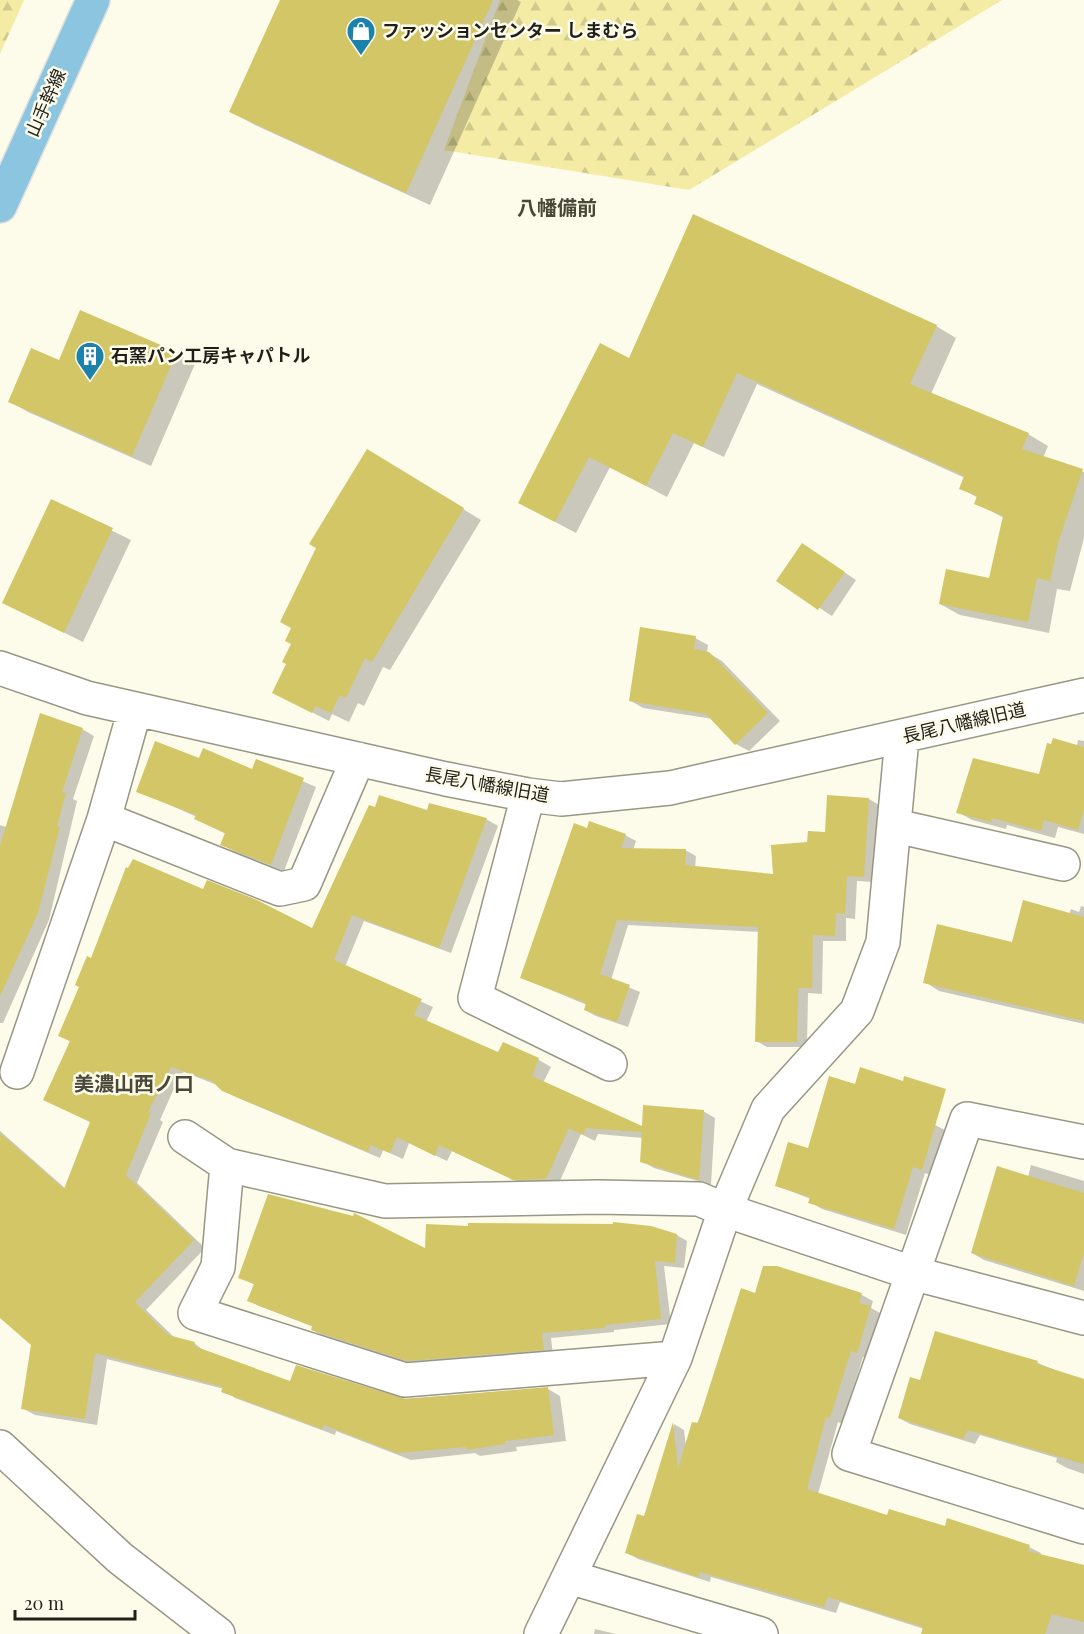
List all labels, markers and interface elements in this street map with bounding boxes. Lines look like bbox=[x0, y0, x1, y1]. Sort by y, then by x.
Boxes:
shop icon: ファッションセンター しまむら bbox=[345, 15, 377, 57]
place label: ファッションセンター しまむら bbox=[382, 18, 638, 42]
street label: 山手幹線 bbox=[19, 65, 71, 140]
district label: 八幡備前 bbox=[517, 193, 597, 220]
building icon: 石窯パン工房キャパトル bbox=[74, 340, 106, 382]
place label: 石窯パン工房キャパトル bbox=[111, 343, 310, 367]
street label: 長尾八幡線旧道 bbox=[900, 696, 1028, 748]
street label: 長尾八幡線旧道 bbox=[423, 761, 551, 807]
district label: 美濃山西ノ口 bbox=[74, 1069, 194, 1096]
scale bar bbox=[15, 1583, 135, 1621]
text: 20 m bbox=[24, 1591, 64, 1615]

